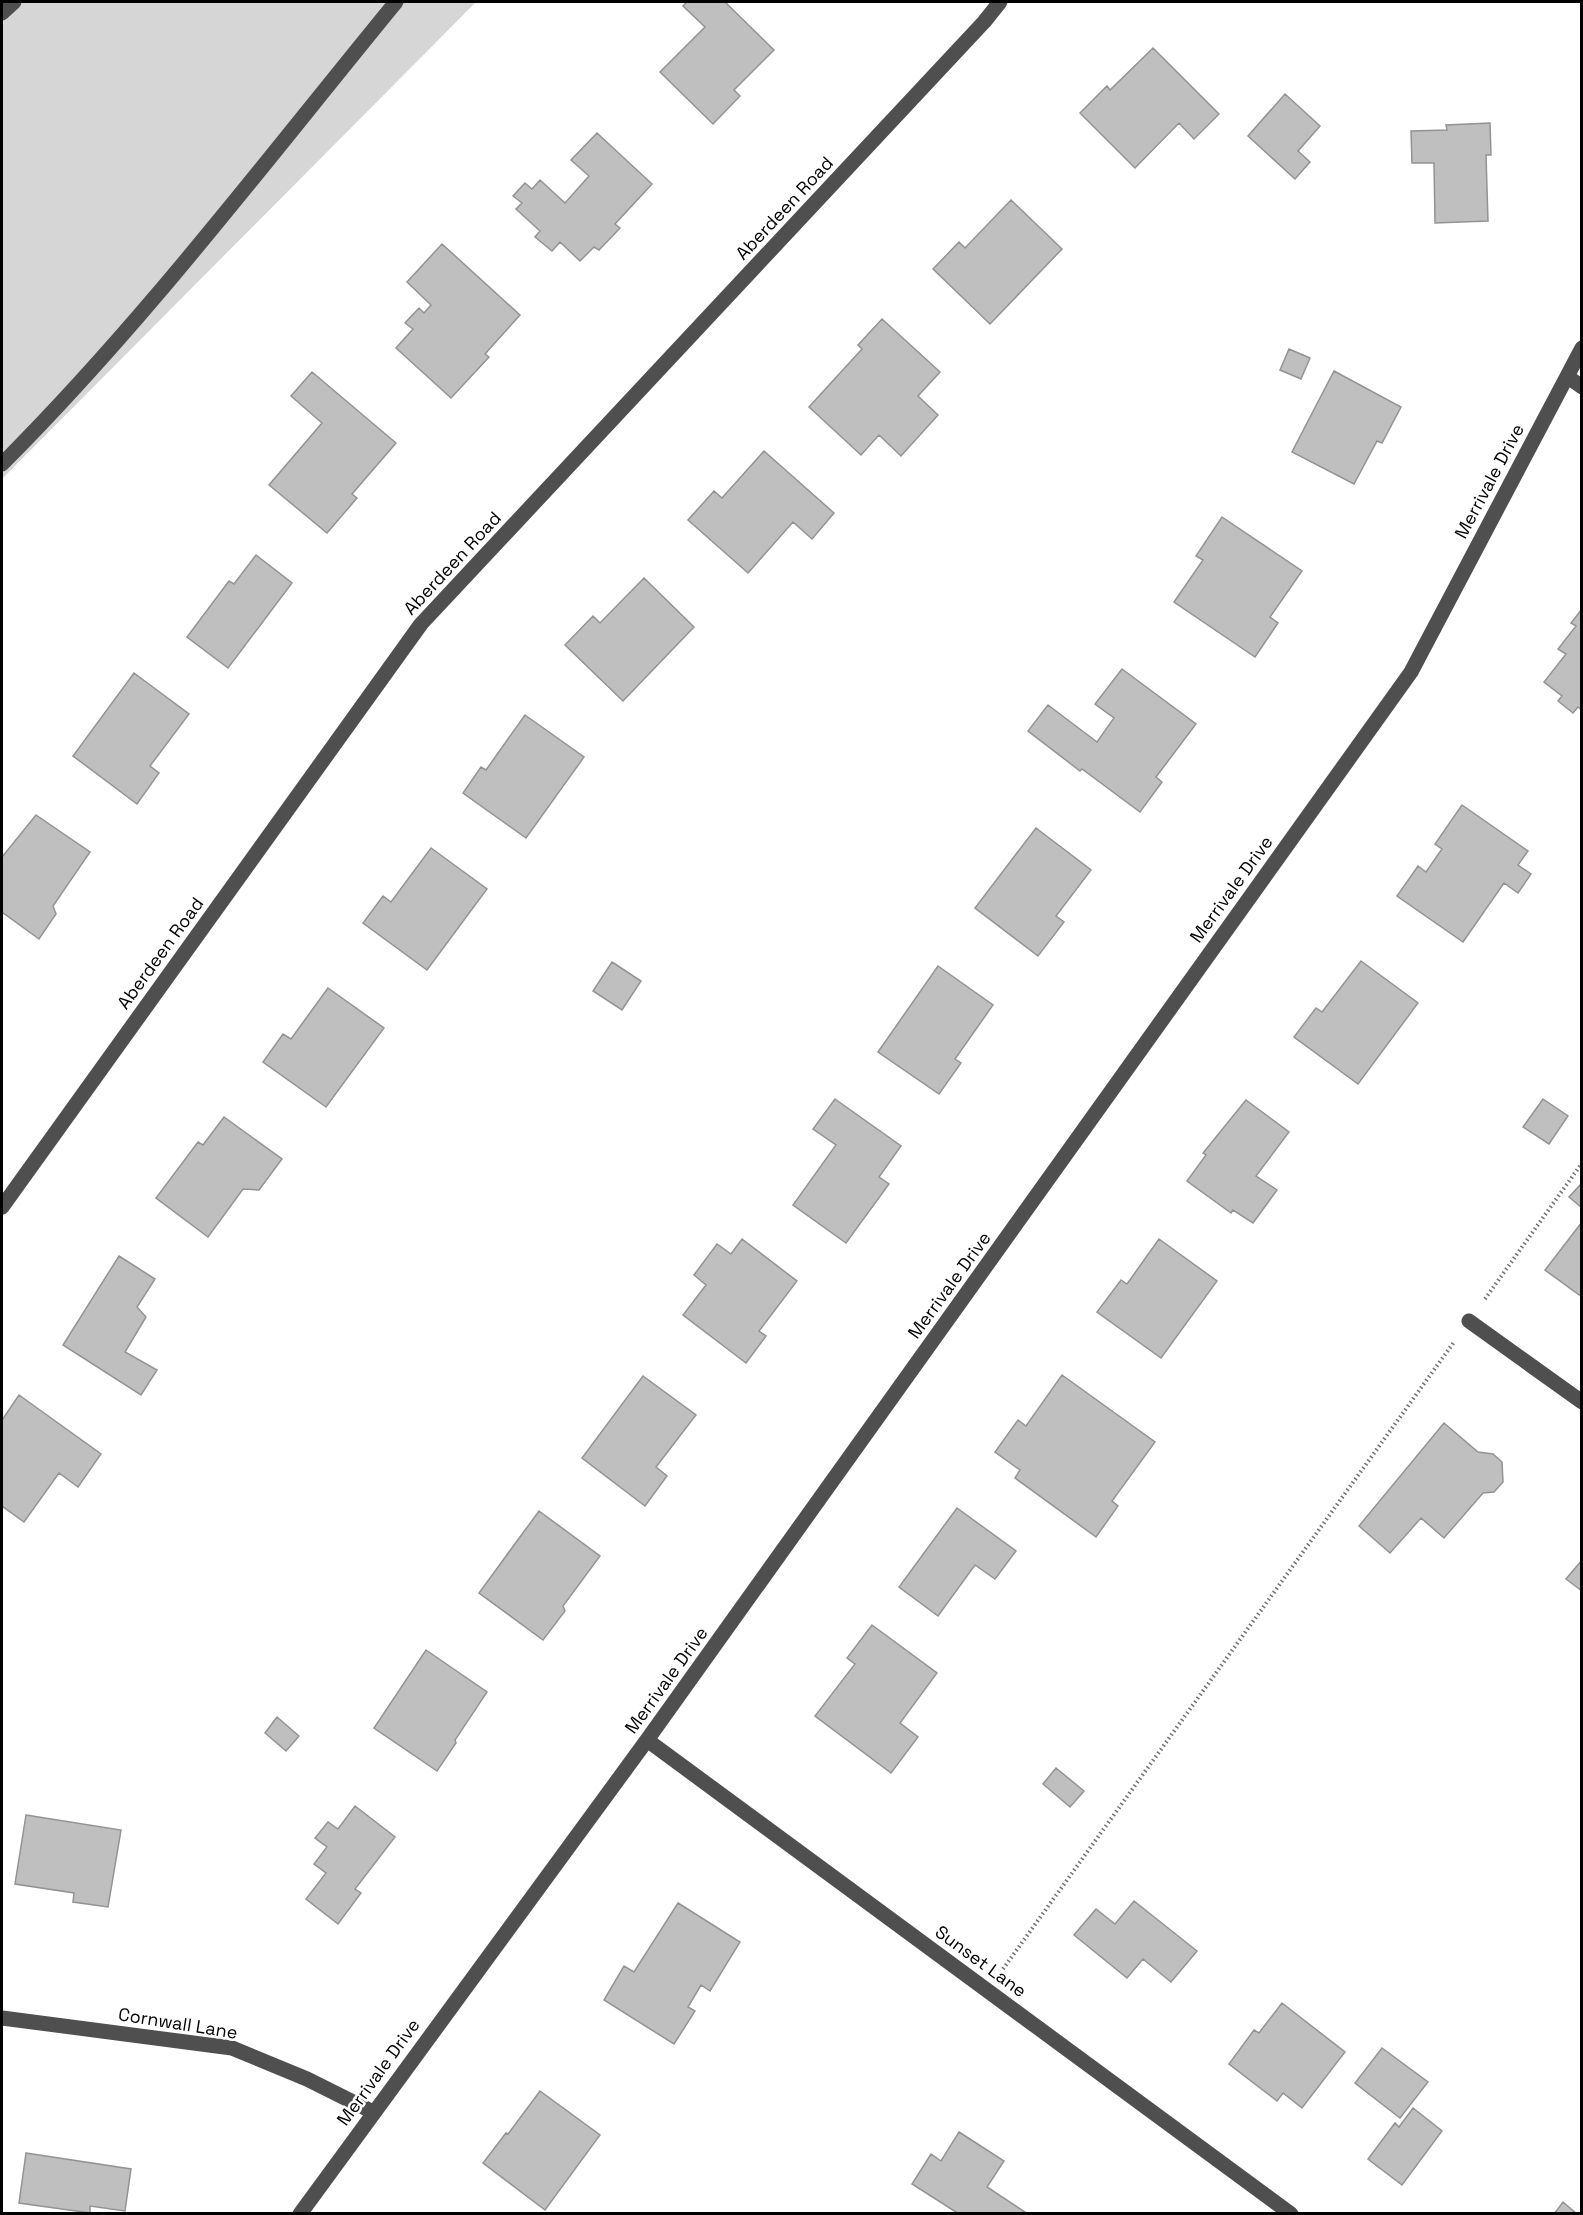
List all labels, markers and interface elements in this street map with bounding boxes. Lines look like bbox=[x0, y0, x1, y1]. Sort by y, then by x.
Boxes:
street label: Aberdeen Road bbox=[730, 152, 838, 264]
street label: Merrivale Drive bbox=[1449, 420, 1529, 542]
street label: Aberdeen Road bbox=[398, 507, 506, 619]
street label: Merrivale Drive bbox=[1184, 831, 1278, 947]
street label: Aberdeen Road bbox=[112, 893, 208, 1013]
street label: Merrivale Drive bbox=[902, 1227, 996, 1343]
street label: Merrivale Drive bbox=[619, 1622, 713, 1738]
street label: Sunset Lane bbox=[931, 1920, 1031, 2002]
street label: Cornwall Lane bbox=[117, 2002, 239, 2044]
street label: Merrivale Drive bbox=[331, 2014, 425, 2130]

